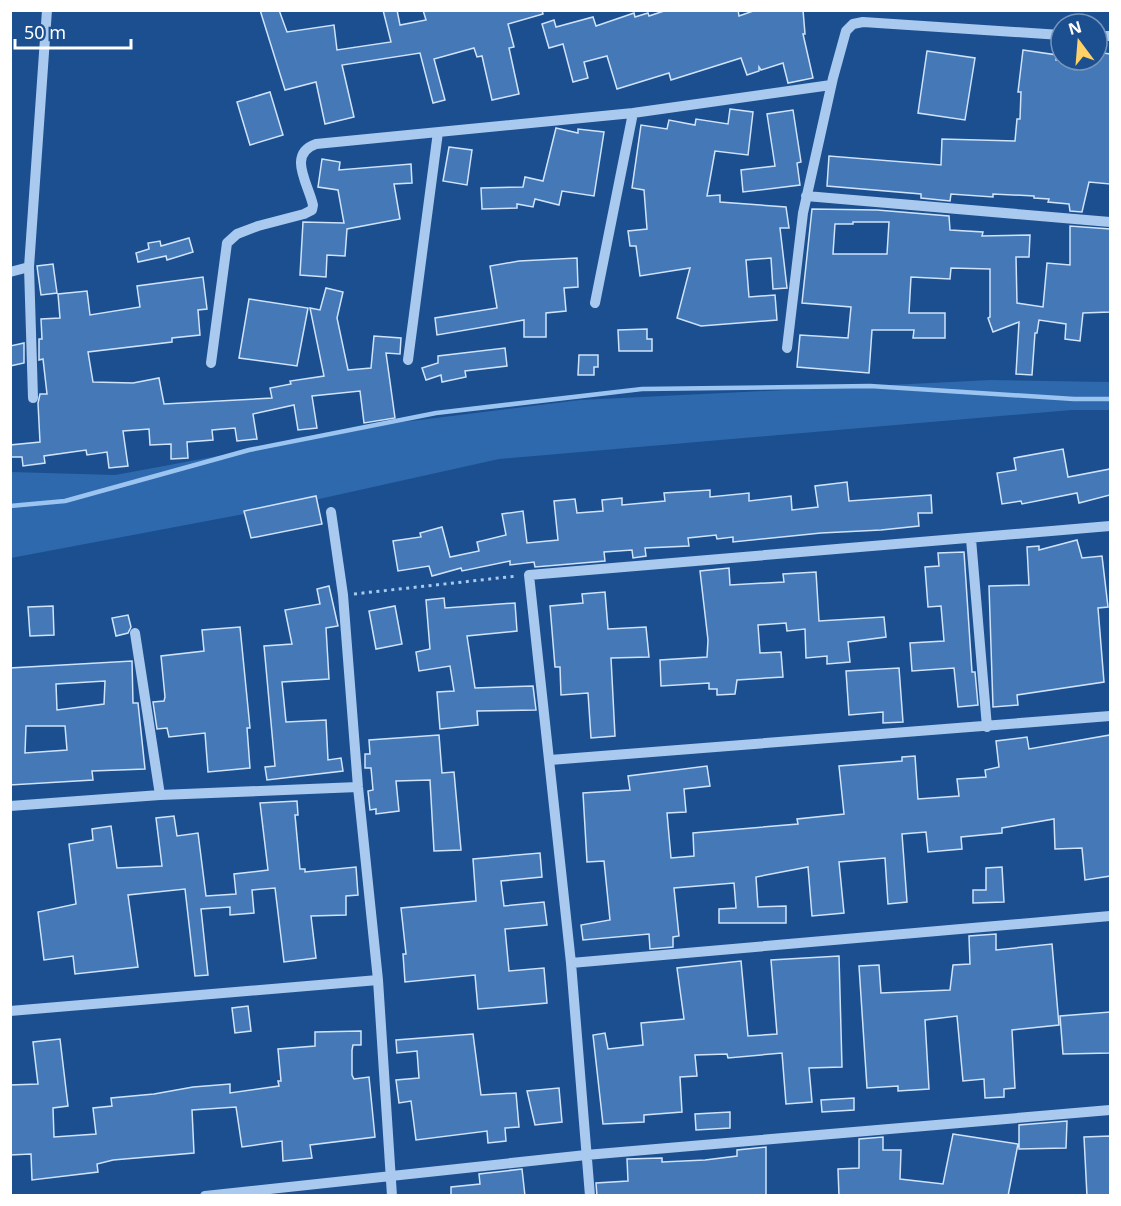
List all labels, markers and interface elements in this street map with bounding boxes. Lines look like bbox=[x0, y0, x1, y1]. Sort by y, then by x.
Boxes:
scale bar bbox=[15, 12, 130, 50]
north arrow bbox=[1049, 12, 1109, 72]
text: N bbox=[1066, 15, 1084, 40]
text: 50 m bbox=[24, 20, 66, 44]

